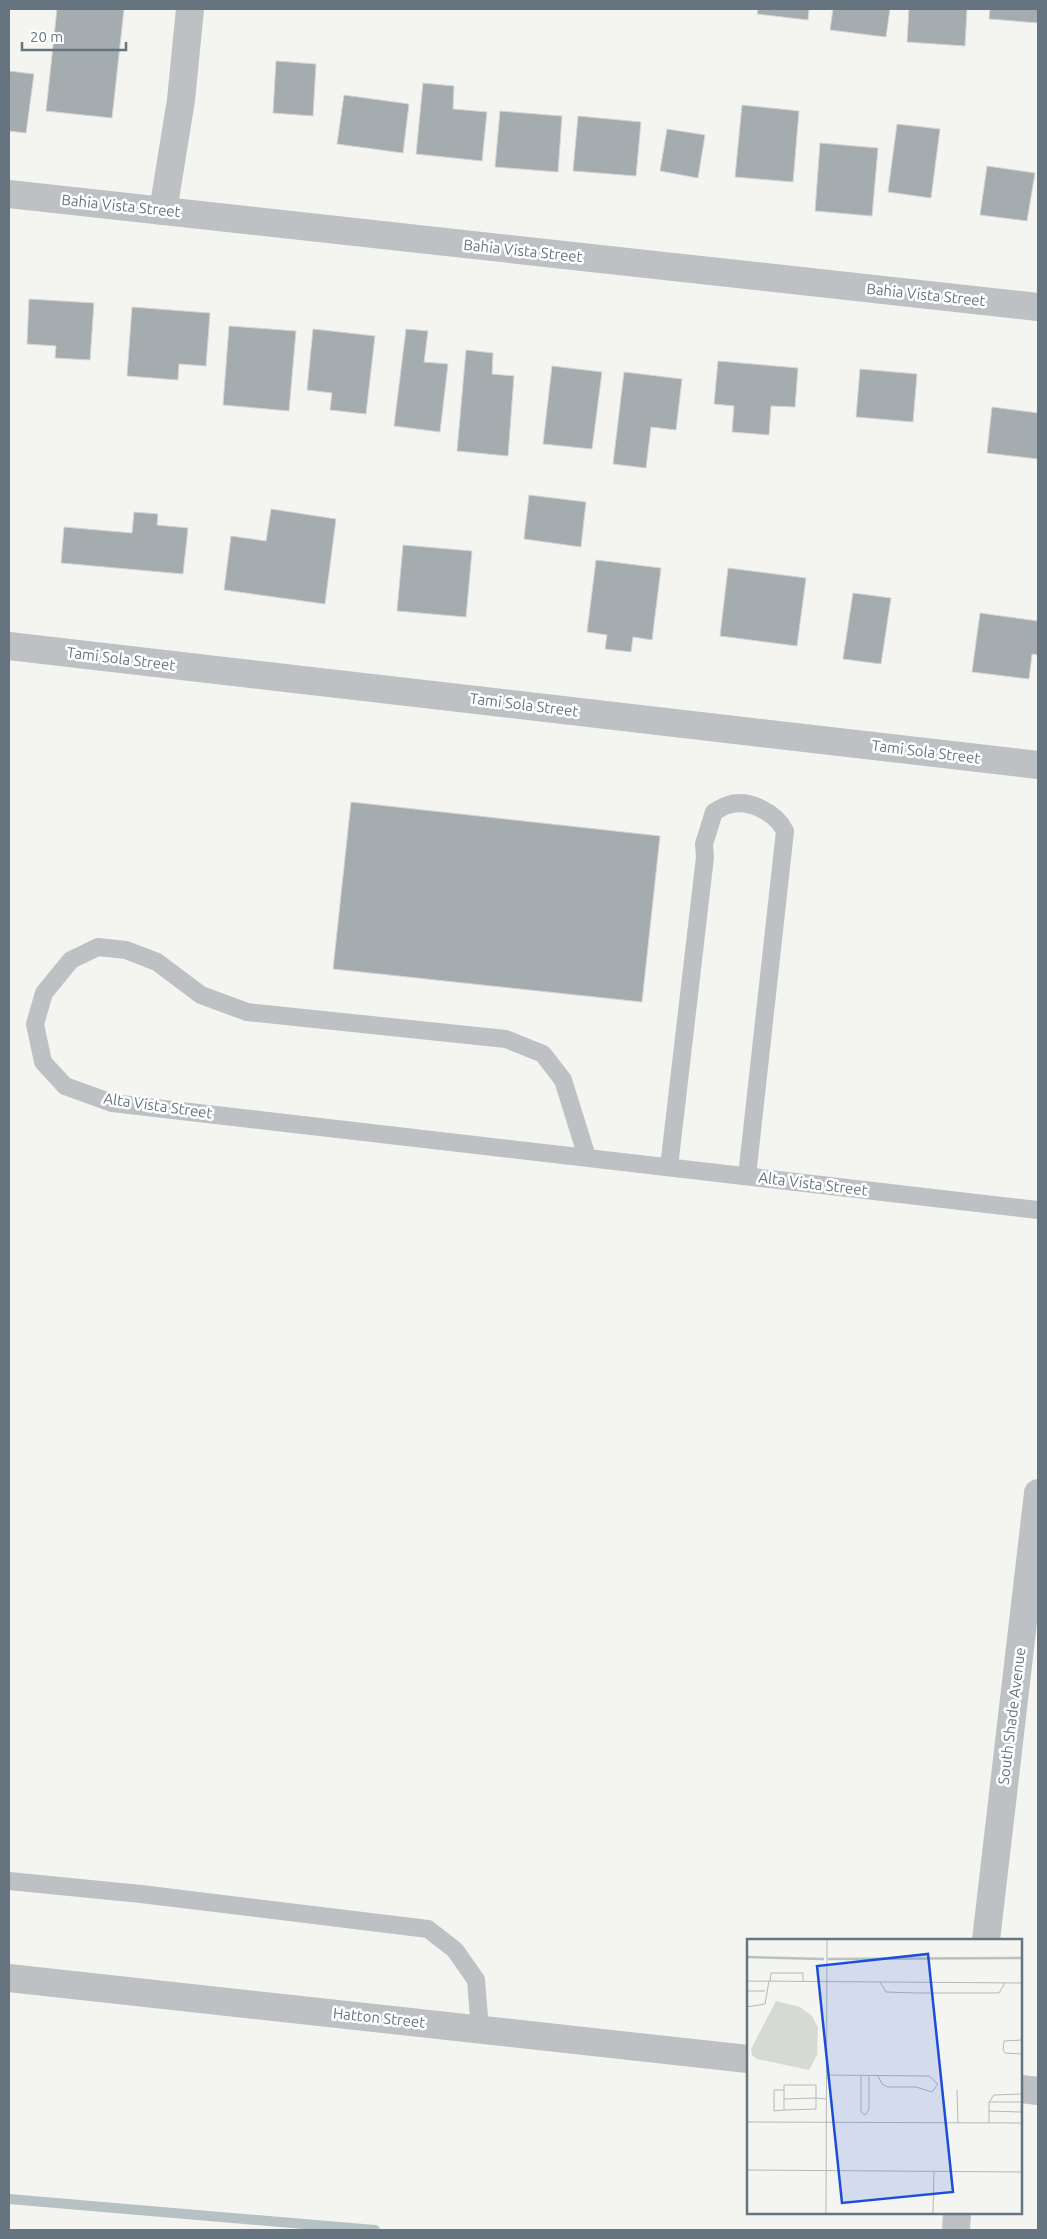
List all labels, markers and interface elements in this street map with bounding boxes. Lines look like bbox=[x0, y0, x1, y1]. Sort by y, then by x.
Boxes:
scale bar bbox=[22, 20, 126, 52]
text: 20 m bbox=[30, 28, 63, 45]
street label: Bahia Vista Street bbox=[61, 191, 182, 220]
street label: Bahia Vista Street bbox=[463, 236, 584, 265]
street label: Bahia Vista Street bbox=[866, 280, 987, 309]
street label: Tami Sola Street bbox=[66, 643, 176, 674]
street label: Tami Sola Street bbox=[469, 689, 579, 720]
street label: Tami Sola Street bbox=[871, 736, 981, 767]
street label: Alta Vista Street bbox=[103, 1089, 214, 1122]
street label: Alta Vista Street bbox=[758, 1168, 869, 1199]
street label: South Shade Avenue bbox=[995, 1646, 1028, 1786]
inset map bbox=[747, 1939, 1022, 2214]
street label: Hatton Street bbox=[332, 2004, 426, 2031]

